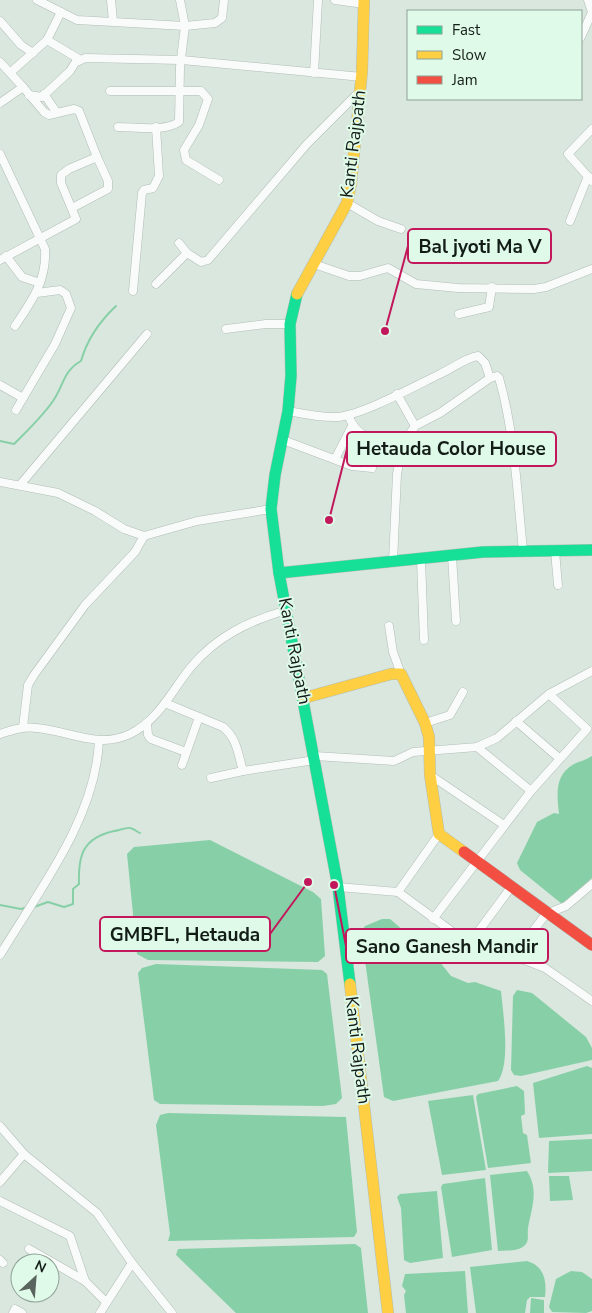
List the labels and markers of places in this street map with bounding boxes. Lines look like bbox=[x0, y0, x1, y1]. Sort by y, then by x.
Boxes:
callout: Bal jyoti Ma V bbox=[408, 229, 551, 263]
callout: Hetauda Color House bbox=[347, 432, 556, 466]
callout: GMBFL, Hetauda bbox=[100, 917, 270, 951]
callout: Sano Ganesh Mandir bbox=[346, 929, 548, 963]

